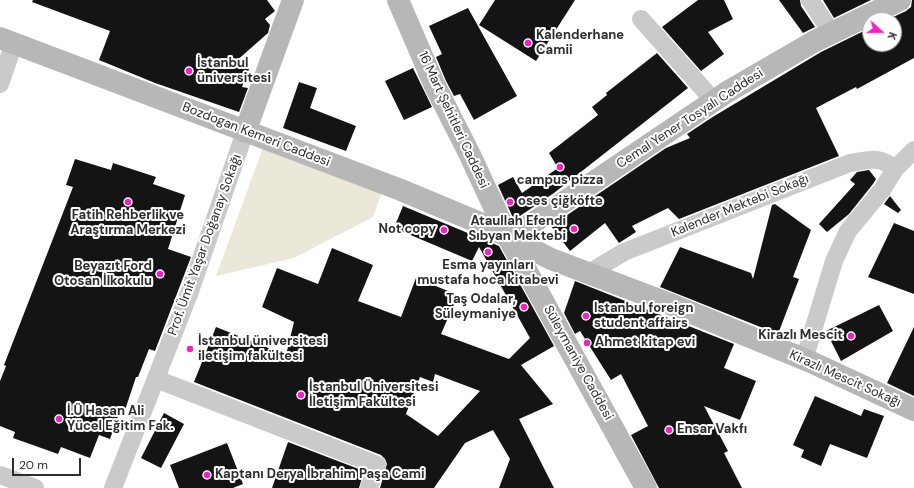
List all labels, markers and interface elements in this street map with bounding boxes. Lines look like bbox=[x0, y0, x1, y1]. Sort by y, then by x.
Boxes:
north arrow bbox=[862, 12, 902, 52]
place label: Kalenderhane Camii bbox=[536, 28, 624, 59]
text: K bbox=[884, 30, 900, 42]
marker: Kalenderhane Camii bbox=[523, 38, 533, 48]
street label: 16 Mart Şehitleri Caddesi bbox=[414, 49, 492, 191]
place label: İstanbul üniversitesi bbox=[197, 56, 271, 87]
marker: İstanbul üniversitesi bbox=[184, 66, 194, 76]
street label: Cemal Yener Tosyalı Caddesi bbox=[614, 66, 766, 172]
street label: Bozdogan Kemeri Caddesi bbox=[180, 100, 332, 170]
street label: Prof. Ümit Yaşar Doğanay Sokağı bbox=[165, 152, 245, 338]
marker: campus pizza bbox=[555, 162, 565, 172]
street label: Kalender Mektebi Sokağı bbox=[669, 171, 811, 241]
place label: campus pizza bbox=[517, 173, 603, 189]
place label: oses çiğköfte bbox=[518, 194, 603, 210]
marker: Fatih Rehberlik ve Araştırma Merkezi bbox=[123, 197, 133, 207]
marker: oses çiğköfte bbox=[505, 197, 515, 207]
place label: Fatih Rehberlik ve Araştırma Merkezi bbox=[70, 208, 186, 239]
place label: Ataullah Efendi Sıbyan Mektebi bbox=[469, 214, 566, 245]
place label: Not copy bbox=[379, 222, 436, 238]
marker: Ataullah Efendi Sıbyan Mektebi bbox=[569, 224, 579, 234]
marker: Not copy bbox=[439, 225, 449, 235]
marker: Esma yayınları mustafa hoca kitabevi bbox=[483, 247, 493, 257]
place label: Esma yayınları mustafa hoca kitabevi bbox=[417, 258, 559, 289]
place label: Beyazıt Ford Otosan İlkokulu bbox=[54, 259, 152, 290]
marker: Beyazıt Ford Otosan İlkokulu bbox=[155, 269, 165, 279]
place label: Taş Odalar, Süleymaniye bbox=[435, 292, 516, 323]
place label: Istanbul foreign student affairs bbox=[594, 301, 693, 332]
marker: Taş Odalar, Süleymaniye bbox=[519, 302, 529, 312]
street label: Süleymaniye Caddesi bbox=[540, 303, 616, 423]
marker: Istanbul foreign student affairs bbox=[581, 311, 591, 321]
place label: Kirazlı Mescit bbox=[758, 328, 843, 344]
marker: Kirazlı Mescit bbox=[846, 331, 856, 341]
place label: İstanbul üniversitesi iletişim fakültesi bbox=[198, 334, 327, 365]
place label: Ahmet kitap evi bbox=[595, 335, 695, 351]
marker: Ahmet kitap evi bbox=[582, 338, 592, 348]
marker: İstanbul üniversitesi iletişim fakültesi bbox=[185, 344, 195, 354]
street label: Kirazlı Mescit Sokağı bbox=[787, 347, 903, 411]
place label: İstanbul Üniversitesi İletişim Fakültesi bbox=[309, 380, 438, 411]
marker: İstanbul Üniversitesi İletişim Fakültesi bbox=[296, 390, 306, 400]
place label: İ.Ü Hasan Ali Yücel Eğitim Fak. bbox=[67, 404, 174, 435]
marker: İ.Ü Hasan Ali Yücel Eğitim Fak. bbox=[54, 414, 64, 424]
place label: Ensar Vakfı bbox=[677, 422, 747, 438]
marker: Ensar Vakfı bbox=[664, 425, 674, 435]
scale bar bbox=[14, 450, 83, 476]
text: 20 m bbox=[19, 457, 48, 473]
place label: Kaptanı Derya İbrahim Paşa Cami bbox=[215, 467, 425, 483]
marker: Kaptanı Derya İbrahim Paşa Cami bbox=[202, 470, 212, 480]

